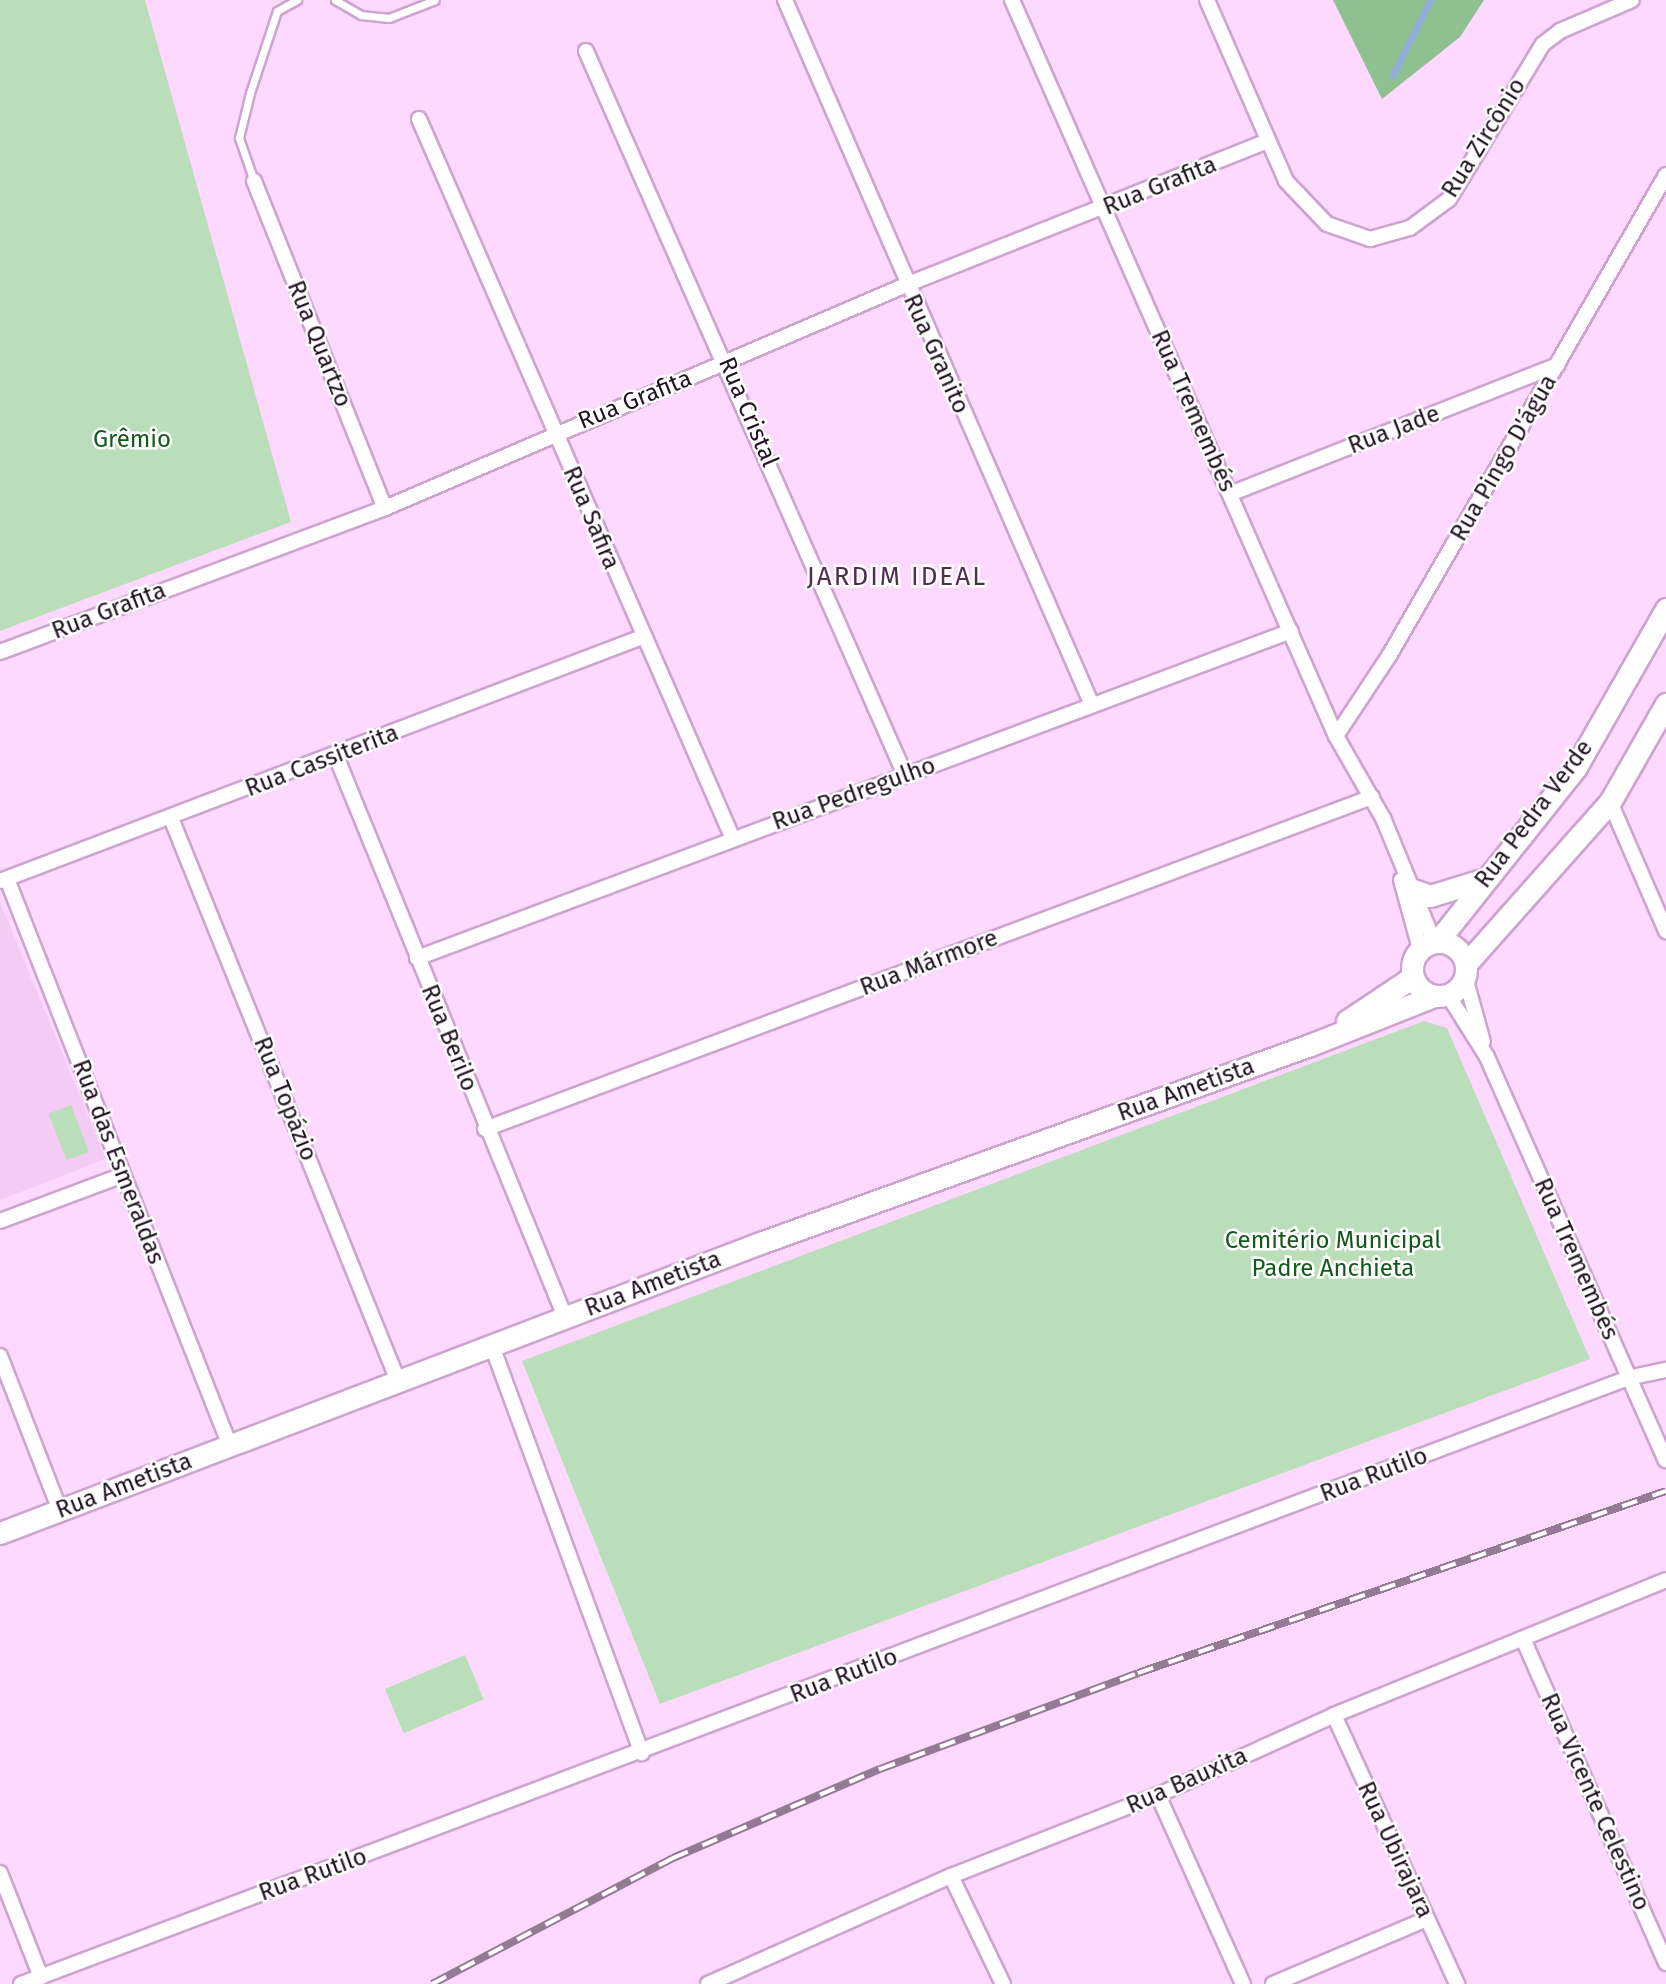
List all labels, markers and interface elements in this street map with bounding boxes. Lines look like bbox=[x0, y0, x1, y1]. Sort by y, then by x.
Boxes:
street label: Rua Zircônio bbox=[1436, 73, 1532, 203]
street label: Rua Grafita bbox=[1099, 150, 1221, 222]
street label: Rua Quartzo bbox=[281, 277, 357, 411]
street label: Rua Granito bbox=[897, 290, 975, 418]
street label: Rua Tremembés bbox=[1144, 326, 1242, 496]
street label: Rua Cristal bbox=[712, 353, 784, 471]
street label: Rua Grafita bbox=[574, 364, 696, 436]
street label: Rua Pingo D'água bbox=[1445, 370, 1563, 546]
street label: Rua Jade bbox=[1344, 399, 1444, 461]
park label: Grêmio bbox=[93, 426, 171, 454]
street label: Rua Safira bbox=[556, 462, 626, 574]
district label: JARDIM IDEAL bbox=[808, 561, 986, 593]
street label: Rua Grafita bbox=[48, 576, 170, 646]
street label: Rua Cassiterita bbox=[241, 719, 403, 803]
street label: Rua Pedra Verde bbox=[1469, 734, 1599, 894]
street label: Rua Pedregulho bbox=[768, 751, 940, 837]
street label: Rua Mármore bbox=[856, 924, 1002, 1002]
street label: Rua Berilo bbox=[415, 980, 483, 1096]
street label: Rua Topázio bbox=[247, 1033, 323, 1165]
street label: Rua Ametista bbox=[1114, 1052, 1258, 1128]
street label: Rua das Esmeraldas bbox=[66, 1056, 170, 1268]
street label: Rua Tremembés bbox=[1527, 1174, 1625, 1344]
park label: Cemitério Municipal Padre Anchieta bbox=[1225, 1227, 1441, 1283]
street label: Rua Ametista bbox=[581, 1245, 725, 1323]
street label: Rua Rutilo bbox=[1316, 1441, 1432, 1509]
street label: Rua Ametista bbox=[52, 1447, 196, 1525]
street label: Rua Rutilo bbox=[786, 1642, 902, 1710]
street label: Rua Vicente Celestino bbox=[1534, 1689, 1656, 1915]
street label: Rua Bauxita bbox=[1122, 1742, 1252, 1820]
street label: Rua Ubirajara bbox=[1351, 1777, 1439, 1923]
street label: Rua Rutilo bbox=[255, 1842, 371, 1908]

